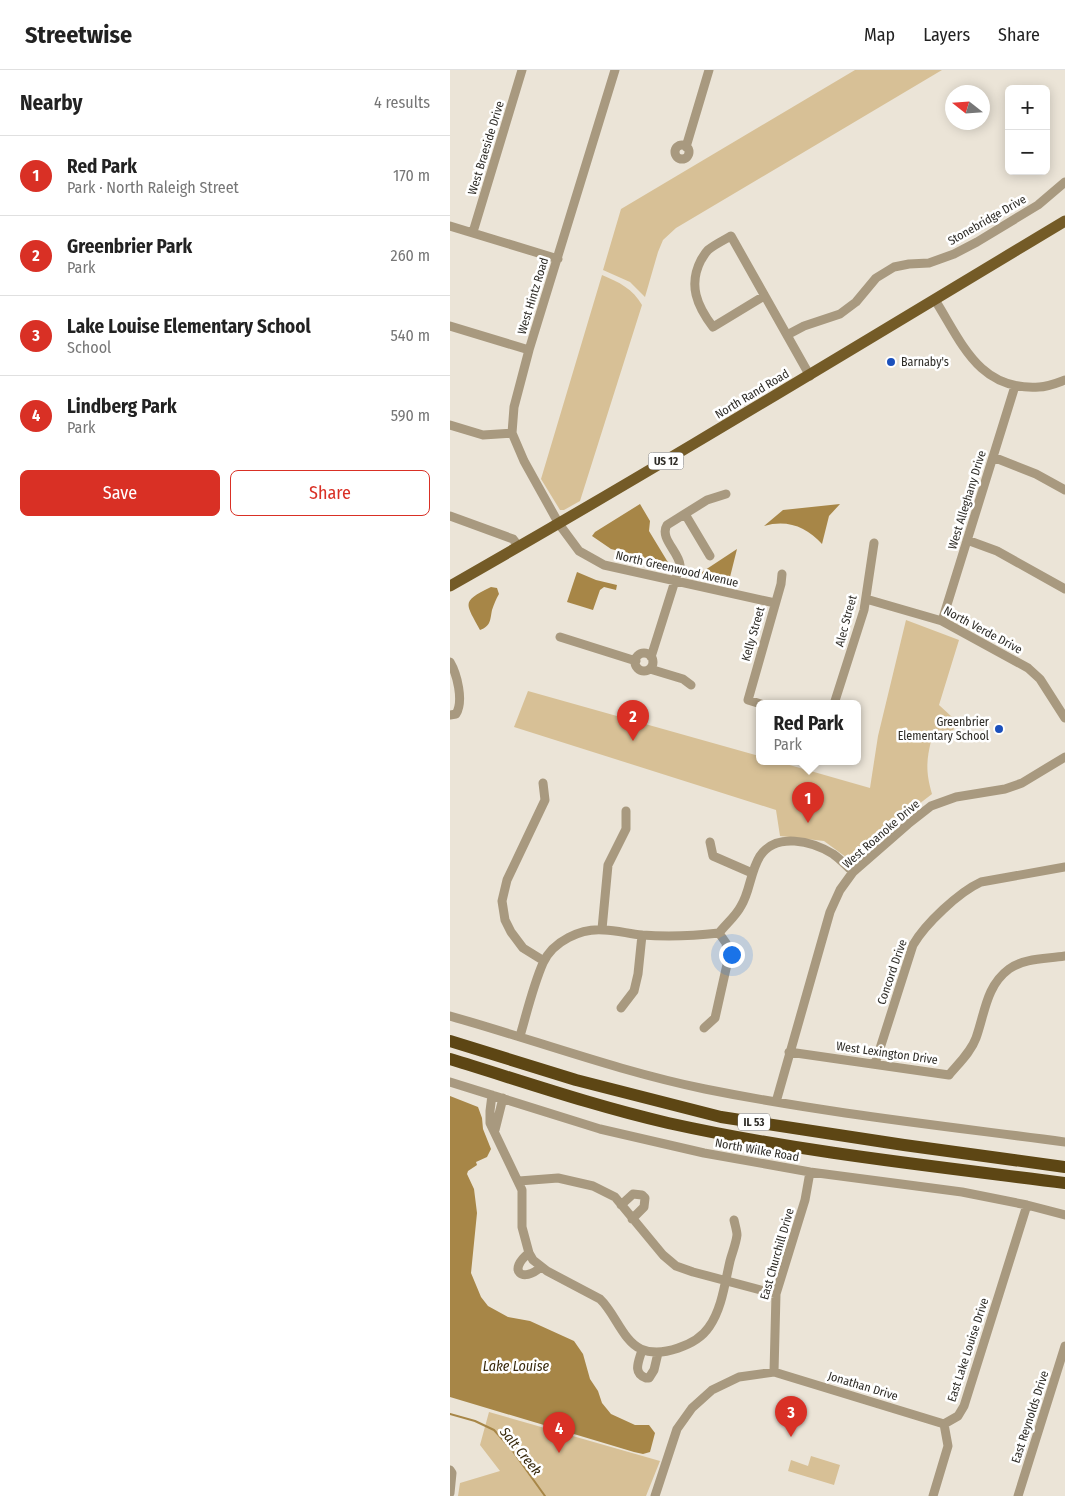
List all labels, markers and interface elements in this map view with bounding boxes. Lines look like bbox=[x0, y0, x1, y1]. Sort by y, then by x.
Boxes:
text: Streetwise bbox=[25, 21, 132, 49]
text: Map bbox=[864, 24, 895, 46]
text: Layers bbox=[923, 24, 970, 46]
text: Share bbox=[998, 24, 1040, 46]
north arrow bbox=[945, 85, 990, 130]
map controls bbox=[1005, 85, 1050, 175]
button: + bbox=[1005, 85, 1050, 130]
text: Nearby bbox=[20, 90, 82, 116]
text: 4 results bbox=[374, 93, 430, 112]
street label: West Braeside Drive bbox=[465, 99, 507, 197]
button: − bbox=[1005, 130, 1050, 175]
text: Red Park bbox=[67, 155, 137, 178]
text: 1 bbox=[33, 166, 39, 185]
text: 170 m bbox=[393, 166, 430, 185]
text: Park · North Raleigh Street bbox=[67, 178, 239, 197]
street label: Stonebridge Drive bbox=[945, 192, 1029, 248]
text: Greenbrier Park bbox=[67, 235, 192, 258]
text: 2 bbox=[32, 246, 40, 265]
text: 260 m bbox=[391, 246, 430, 265]
street label: West Hintz Road bbox=[515, 256, 551, 336]
text: Park bbox=[67, 258, 95, 277]
text: Lake Louise Elementary School bbox=[67, 315, 311, 338]
text: 3 bbox=[32, 326, 40, 345]
text: 540 m bbox=[391, 326, 430, 345]
text: School bbox=[67, 338, 111, 357]
place label: Barnaby's bbox=[901, 355, 949, 369]
marker: Barnaby's bbox=[885, 356, 897, 368]
street label: North Rand Road bbox=[713, 366, 791, 422]
text: Lindberg Park bbox=[67, 395, 177, 418]
text: 4 bbox=[32, 406, 40, 425]
text: 590 m bbox=[391, 406, 430, 425]
text: Park bbox=[67, 418, 95, 437]
street label: West Alleghany Drive bbox=[945, 449, 989, 551]
road number: US 12 bbox=[648, 452, 684, 470]
button: Save bbox=[20, 470, 220, 516]
button: Share bbox=[230, 470, 430, 516]
street label: North Greenwood Avenue bbox=[614, 548, 740, 590]
street label: Alec Street bbox=[832, 594, 860, 648]
street label: North Verde Drive bbox=[941, 603, 1025, 657]
street label: Kelly Street bbox=[739, 605, 767, 663]
pin: 2 bbox=[617, 700, 649, 741]
popup bbox=[756, 700, 861, 765]
text: Red Park bbox=[774, 712, 843, 735]
place label: Greenbrier Elementary School bbox=[898, 715, 990, 743]
marker: Greenbrier Elementary School bbox=[993, 723, 1005, 735]
text: Park bbox=[774, 735, 802, 754]
pin: 1 bbox=[792, 782, 824, 823]
street label: West Roanoke Drive bbox=[840, 797, 922, 871]
street label: Concord Drive bbox=[874, 937, 910, 1007]
your location bbox=[719, 942, 745, 968]
street label: West Lexington Drive bbox=[835, 1039, 939, 1067]
road number: IL 53 bbox=[738, 1114, 770, 1130]
street label: North Wilke Road bbox=[714, 1136, 800, 1164]
street label: East Churchill Drive bbox=[757, 1207, 797, 1301]
street label: East Lake Louise Drive bbox=[945, 1296, 991, 1404]
water label: Lake Louise bbox=[483, 1358, 550, 1375]
street label: Jonathan Drive bbox=[826, 1369, 900, 1403]
street label: East Reynolds Drive bbox=[1008, 1369, 1052, 1465]
pin: 3 bbox=[775, 1396, 807, 1437]
pin: 4 bbox=[543, 1412, 575, 1453]
water label: Salt Creek bbox=[495, 1423, 545, 1479]

